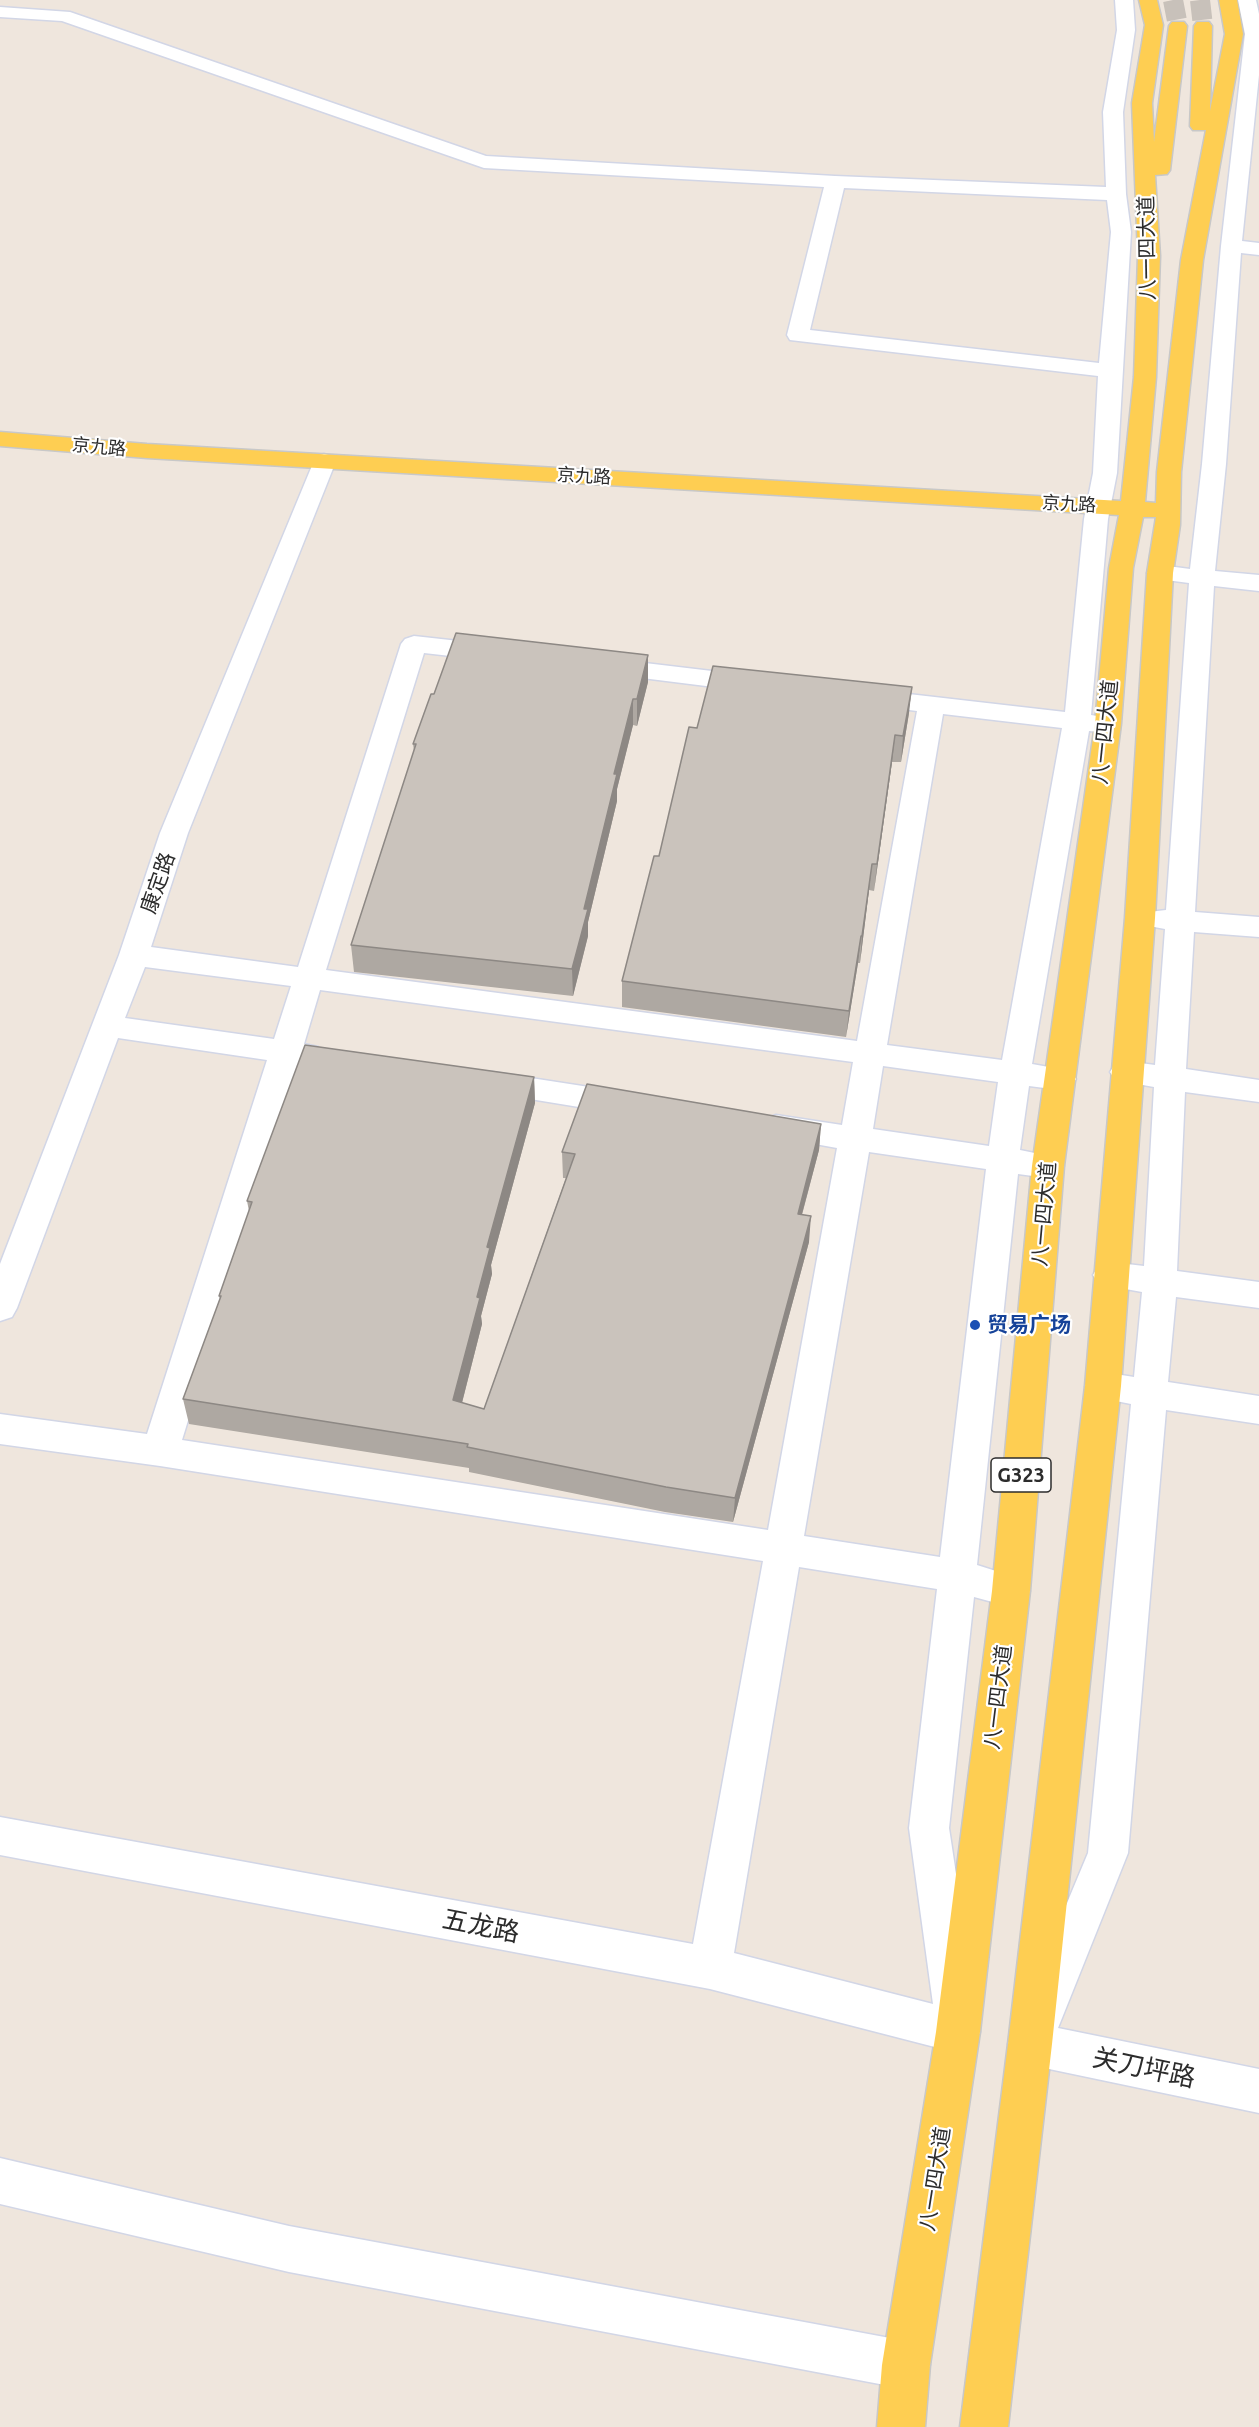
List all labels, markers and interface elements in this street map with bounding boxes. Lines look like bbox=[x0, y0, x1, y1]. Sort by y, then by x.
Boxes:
street label: 八一四大道 bbox=[1133, 195, 1161, 301]
street label: 京九路 bbox=[71, 434, 127, 460]
street label: 京九路 bbox=[556, 464, 612, 488]
street label: 京九路 bbox=[1041, 492, 1097, 516]
street label: 八一四大道 bbox=[1087, 678, 1123, 786]
street label: 康定路 bbox=[136, 849, 180, 917]
street label: 八一四大道 bbox=[1027, 1161, 1061, 1267]
place label: 贸易广场 bbox=[987, 1312, 1071, 1338]
marker: 贸易广场 bbox=[968, 1318, 982, 1332]
road number: G323 bbox=[991, 1458, 1051, 1492]
street label: 八一四大道 bbox=[979, 1643, 1017, 1751]
street label: 五龙路 bbox=[440, 1903, 522, 1949]
street label: 关刀坪路 bbox=[1090, 2042, 1198, 2094]
street label: 八一四大道 bbox=[914, 2125, 956, 2233]

